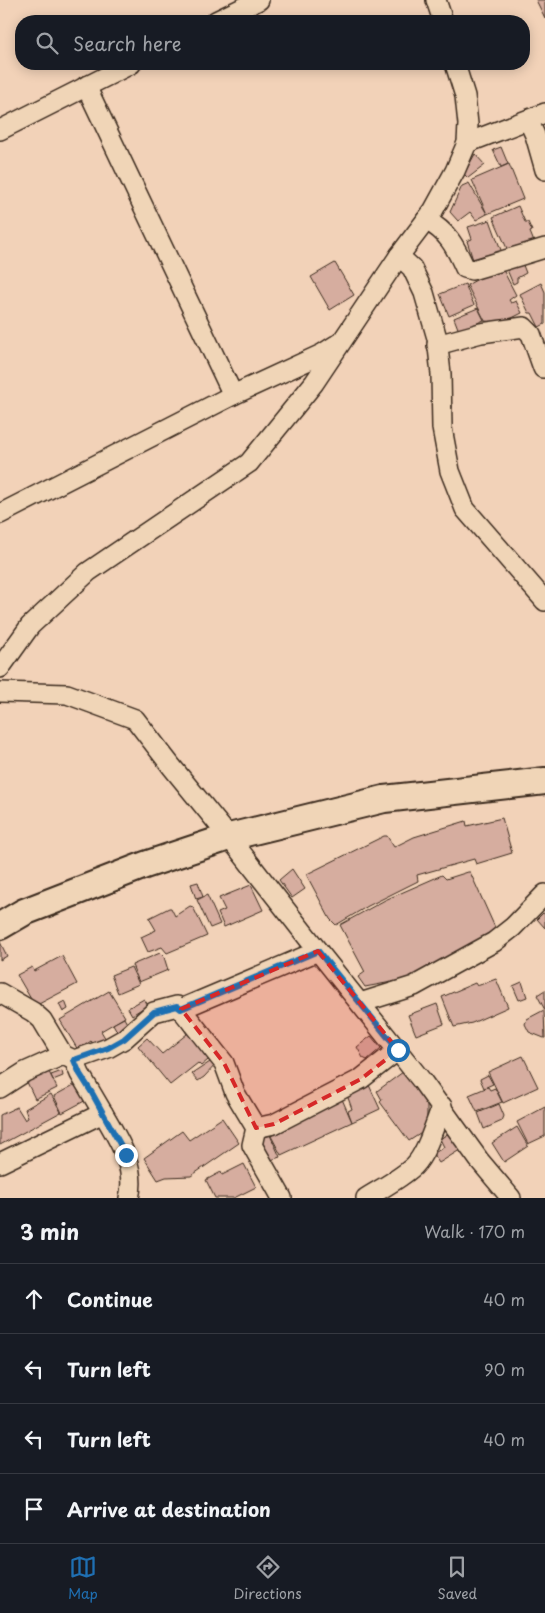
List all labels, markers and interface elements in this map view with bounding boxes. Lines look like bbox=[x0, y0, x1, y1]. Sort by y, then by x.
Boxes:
search box bbox=[15, 15, 530, 70]
icon: search bbox=[33, 29, 61, 57]
text: Search here bbox=[73, 29, 182, 57]
route start bbox=[387, 1039, 410, 1062]
route end bbox=[115, 1144, 138, 1167]
text: 3 min bbox=[20, 1215, 79, 1247]
text: Walk · 170 m bbox=[424, 1219, 525, 1243]
icon: ahead bbox=[20, 1285, 48, 1313]
text: Continue bbox=[67, 1285, 153, 1313]
text: 40 m bbox=[483, 1287, 525, 1311]
icon: left bbox=[20, 1355, 48, 1383]
text: Turn left bbox=[67, 1355, 151, 1383]
text: 90 m bbox=[484, 1357, 525, 1381]
icon: left bbox=[20, 1425, 48, 1453]
text: Turn left bbox=[67, 1425, 151, 1453]
text: 40 m bbox=[483, 1427, 525, 1451]
icon: arrive bbox=[20, 1495, 48, 1523]
text: Arrive at destination bbox=[67, 1495, 271, 1523]
tab: Map bbox=[68, 1553, 98, 1604]
tab: Directions bbox=[234, 1553, 302, 1604]
tab: Saved bbox=[437, 1553, 477, 1604]

